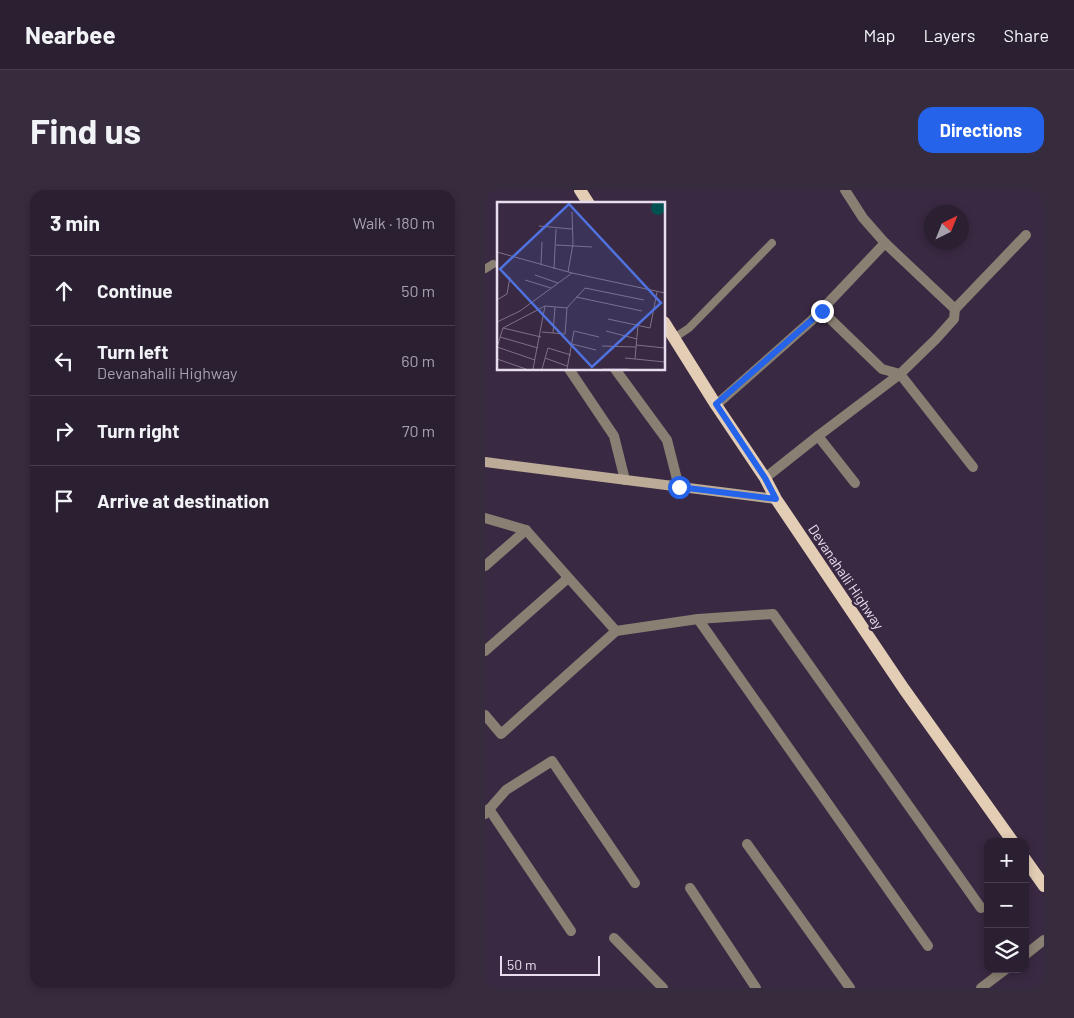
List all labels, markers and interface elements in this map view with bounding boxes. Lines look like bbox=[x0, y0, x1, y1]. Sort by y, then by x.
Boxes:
text: Nearbee bbox=[25, 20, 116, 49]
text: Map bbox=[863, 24, 895, 46]
text: Layers bbox=[923, 24, 976, 46]
text: Share bbox=[1004, 24, 1049, 46]
button: Directions bbox=[918, 107, 1044, 153]
text: Find us bbox=[30, 109, 141, 151]
inset map bbox=[497, 202, 665, 370]
north arrow bbox=[924, 205, 969, 250]
text: 3 min bbox=[50, 210, 100, 235]
text: Walk · 180 m bbox=[353, 213, 435, 232]
icon: ahead bbox=[50, 277, 78, 305]
text: Continue bbox=[97, 279, 173, 302]
text: 50 m bbox=[401, 281, 435, 300]
route end bbox=[811, 300, 834, 323]
text: Turn left bbox=[97, 340, 168, 363]
icon: left bbox=[50, 347, 78, 375]
text: 60 m bbox=[401, 351, 435, 370]
text: Devanahalli Highway bbox=[97, 363, 237, 382]
icon: right bbox=[50, 417, 78, 445]
text: Turn right bbox=[97, 419, 179, 442]
text: 70 m bbox=[402, 421, 435, 440]
route start bbox=[668, 476, 691, 499]
icon: arrive bbox=[50, 487, 78, 515]
text: Arrive at destination bbox=[97, 489, 269, 512]
street label: Devanahalli Highway bbox=[805, 521, 888, 633]
map controls bbox=[984, 838, 1029, 973]
button: + bbox=[984, 838, 1029, 883]
button: − bbox=[984, 883, 1029, 928]
button: layers bbox=[984, 928, 1029, 973]
scale bar bbox=[500, 953, 600, 976]
text: 50 m bbox=[507, 956, 536, 973]

